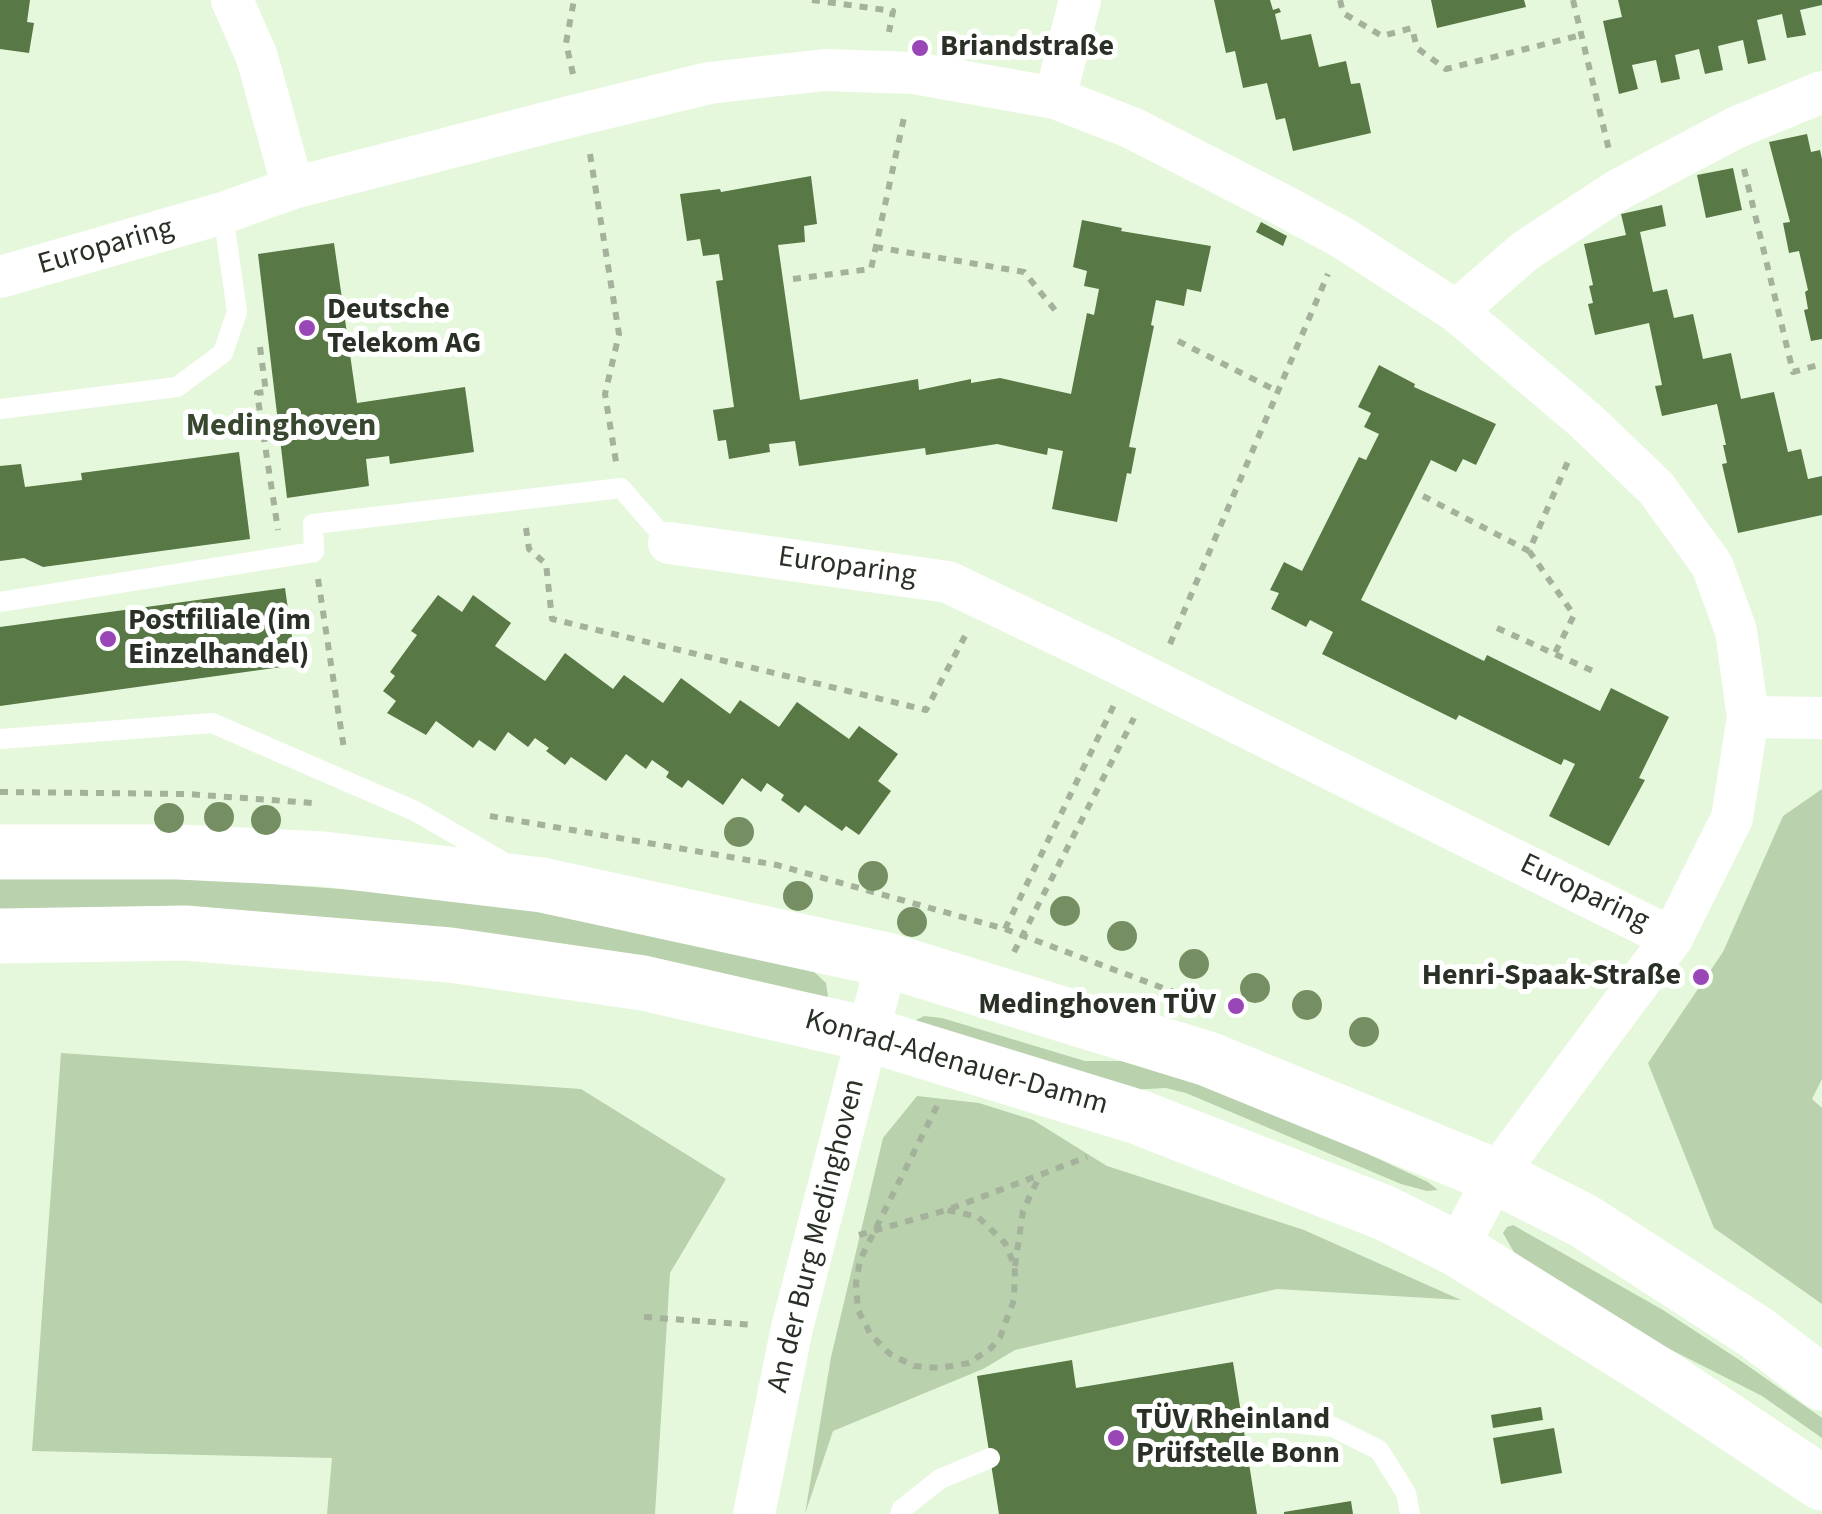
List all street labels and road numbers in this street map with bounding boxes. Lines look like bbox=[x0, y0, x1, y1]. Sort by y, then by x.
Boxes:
street label: Europaring bbox=[34, 212, 178, 284]
street label: Europaring bbox=[776, 540, 918, 596]
street label: Europaring bbox=[1514, 847, 1654, 941]
street label: Konrad-Adenauer-Damm bbox=[800, 1003, 1112, 1125]
street label: An der Burg Medinghoven bbox=[762, 1076, 874, 1396]

